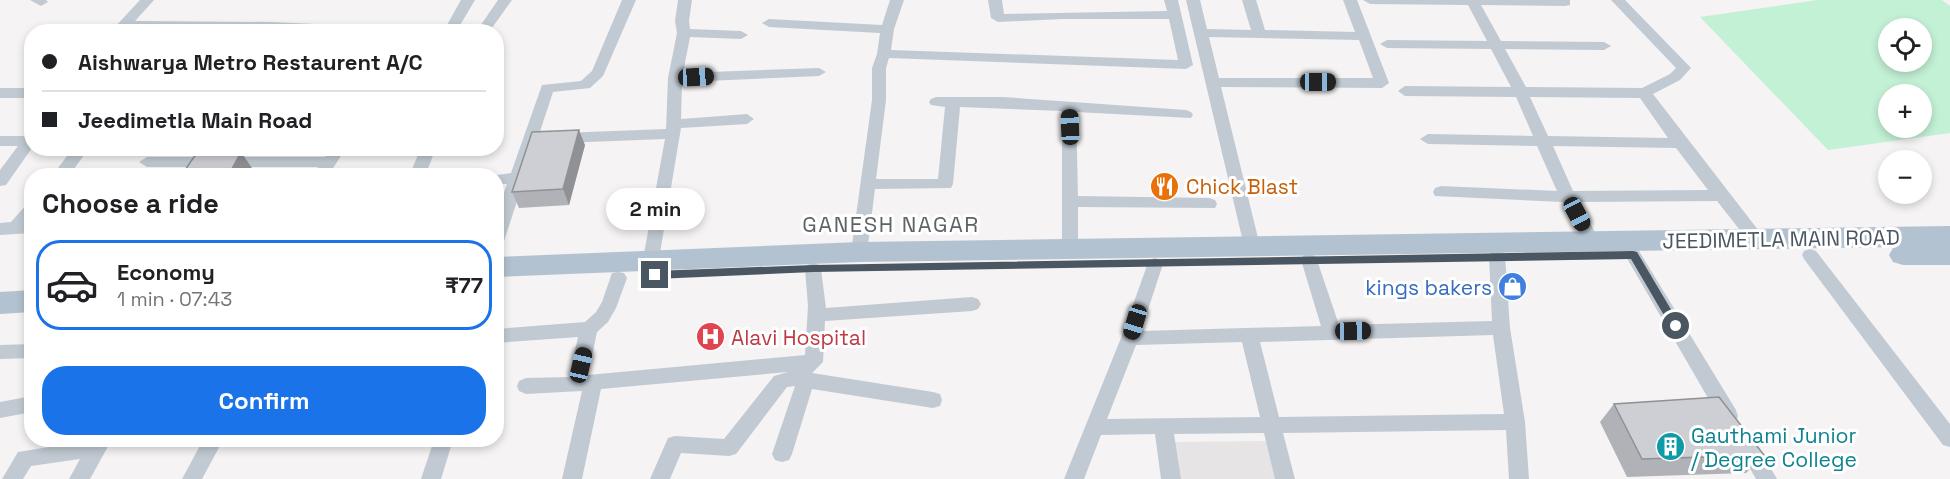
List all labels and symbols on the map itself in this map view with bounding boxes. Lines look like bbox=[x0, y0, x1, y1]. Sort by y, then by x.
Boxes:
car bbox=[678, 67, 714, 87]
car bbox=[1300, 73, 1336, 91]
car bbox=[1060, 109, 1080, 145]
restaurant icon: Chick Blast bbox=[1149, 170, 1181, 202]
place label: Chick Blast bbox=[1186, 173, 1298, 200]
callout: 2 min bbox=[606, 188, 704, 230]
car bbox=[1561, 194, 1593, 234]
district label: GANESH NAGAR bbox=[802, 210, 980, 238]
street label: JEEDIMETLA MAIN ROAD bbox=[1662, 223, 1900, 255]
route end bbox=[641, 261, 668, 288]
shop icon: kings bakers bbox=[1497, 271, 1529, 303]
place label: kings bakers bbox=[1365, 274, 1492, 301]
car bbox=[1121, 302, 1149, 342]
route start bbox=[1662, 312, 1689, 339]
hospital icon: Alavi Hospital bbox=[694, 321, 726, 353]
car bbox=[1335, 322, 1371, 340]
place label: Alavi Hospital bbox=[731, 324, 866, 351]
car bbox=[568, 345, 594, 385]
place label: Gauthami Junior / Degree College bbox=[1691, 422, 1857, 473]
building icon: Gauthami Junior / Degree College bbox=[1654, 431, 1686, 463]

